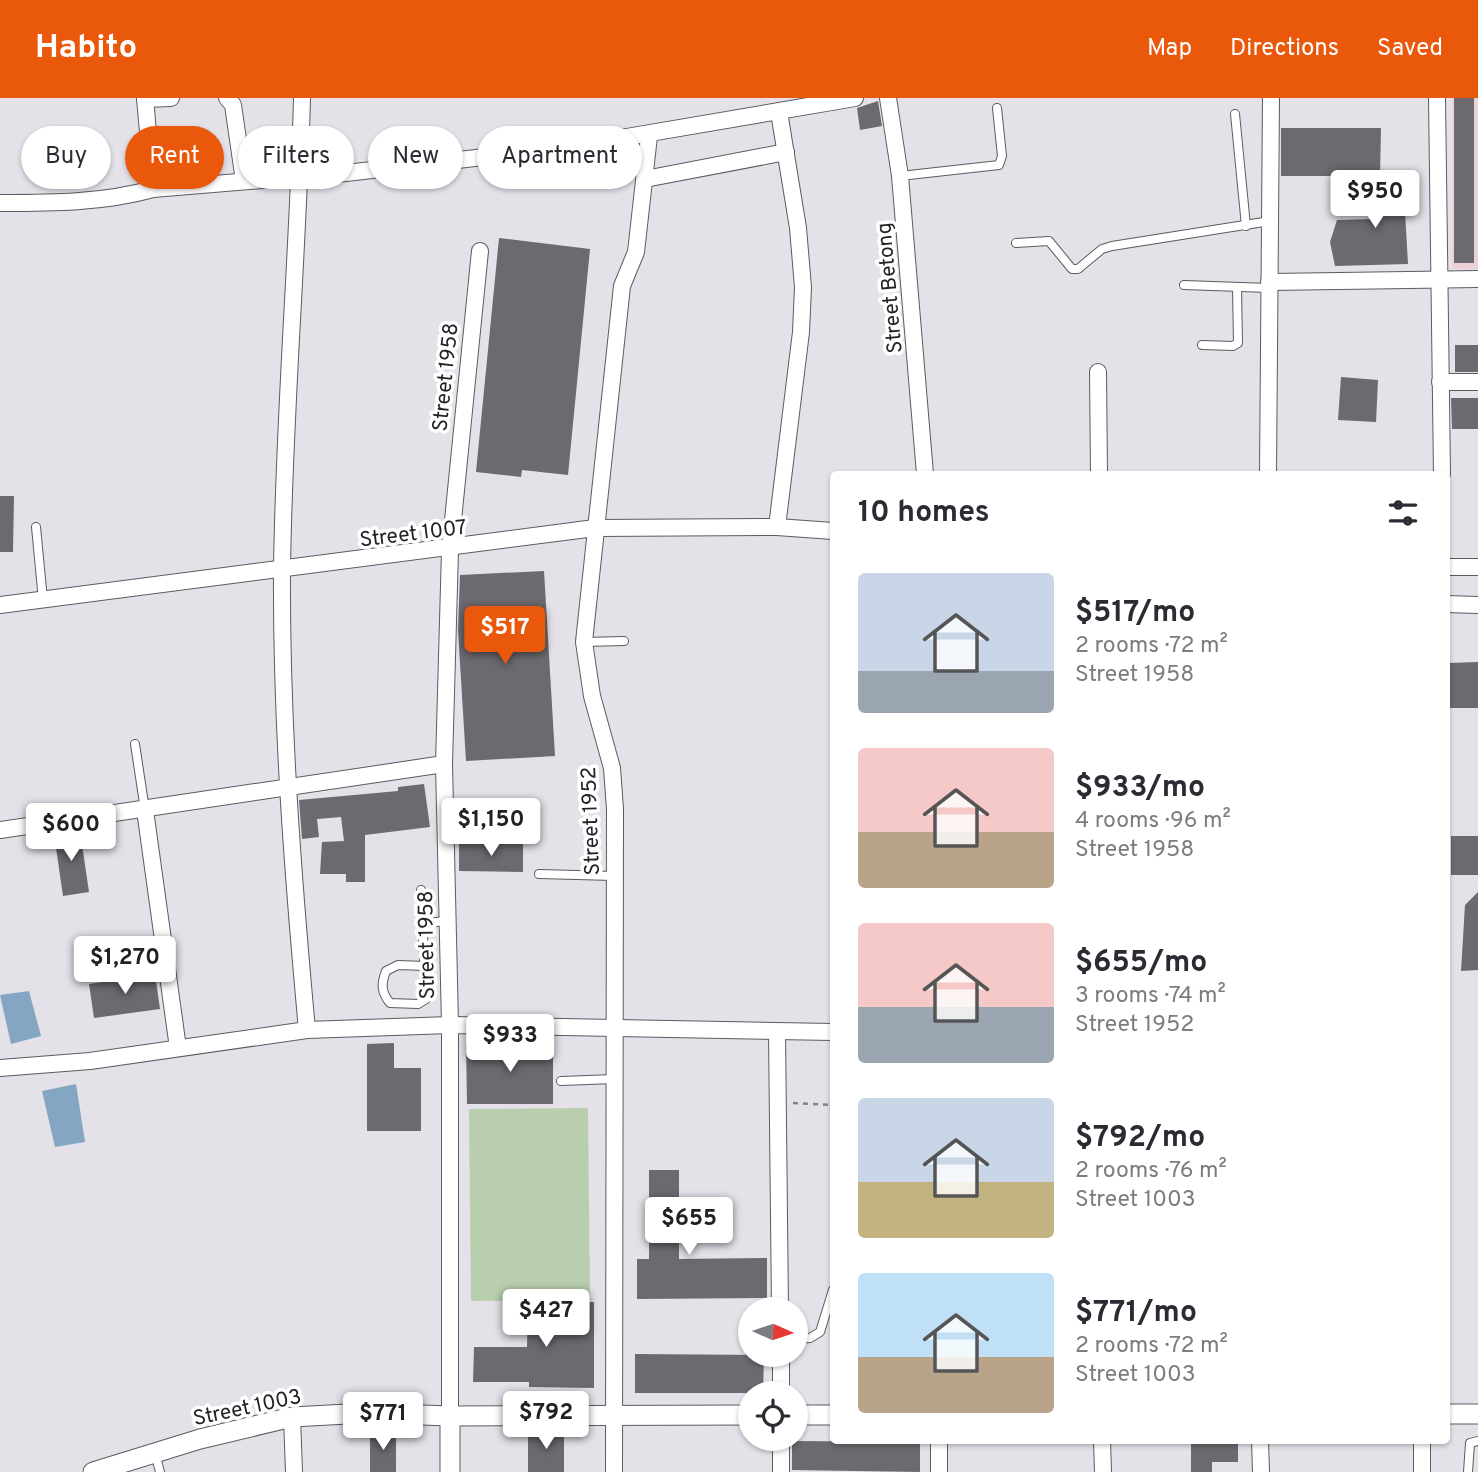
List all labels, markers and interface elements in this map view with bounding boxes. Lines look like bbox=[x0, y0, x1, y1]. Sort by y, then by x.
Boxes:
text: Habito bbox=[35, 28, 137, 70]
text: Map bbox=[1147, 34, 1192, 64]
text: Directions bbox=[1230, 34, 1339, 64]
text: Saved bbox=[1377, 34, 1443, 64]
chip: Buy bbox=[21, 126, 111, 189]
chip: Rent bbox=[125, 126, 224, 189]
chip: Filters bbox=[238, 126, 354, 189]
chip: New bbox=[368, 126, 463, 189]
chip: Apartment bbox=[477, 126, 642, 189]
pin: $950 bbox=[1334, 170, 1416, 230]
text: $950 bbox=[1346, 178, 1404, 207]
street label: Street Betong bbox=[871, 221, 910, 354]
street label: Street 1958 bbox=[427, 322, 466, 433]
icon: filters bbox=[1384, 494, 1422, 532]
text: 10 homes bbox=[858, 495, 989, 532]
street label: Street 1007 bbox=[358, 515, 468, 554]
text: $517/mo bbox=[1075, 595, 1195, 632]
icon: home bbox=[914, 601, 998, 685]
pin: $517 bbox=[464, 606, 546, 666]
text: $517 bbox=[480, 614, 530, 643]
text: 2 rooms · 72 m² bbox=[1075, 632, 1228, 661]
text: Street 1958 bbox=[1075, 661, 1194, 690]
street label: Street 1952 bbox=[576, 766, 607, 876]
text: $933/mo bbox=[1075, 770, 1205, 807]
icon: home bbox=[914, 776, 998, 860]
pin: $1,150 bbox=[434, 798, 548, 858]
pin: $600 bbox=[30, 804, 112, 863]
text: $1,150 bbox=[457, 806, 525, 835]
text: 4 rooms · 96 m² bbox=[1075, 807, 1231, 836]
text: $600 bbox=[42, 811, 100, 840]
text: Street 1958 bbox=[1075, 836, 1194, 865]
street label: Street 1958 bbox=[413, 890, 442, 1000]
pin: $1,270 bbox=[68, 936, 182, 996]
text: $1,270 bbox=[90, 944, 160, 973]
text: $655/mo bbox=[1075, 945, 1207, 982]
icon: home bbox=[914, 951, 998, 1035]
text: 3 rooms · 74 m² bbox=[1075, 982, 1226, 1011]
text: Street 1952 bbox=[1075, 1011, 1194, 1040]
pin: $933 bbox=[469, 1014, 551, 1074]
text: $933 bbox=[482, 1022, 538, 1051]
text: $792/mo bbox=[1075, 1120, 1205, 1157]
icon: home bbox=[914, 1126, 998, 1210]
text: 2 rooms · 76 m² bbox=[1075, 1157, 1227, 1186]
text: Street 1003 bbox=[1075, 1186, 1196, 1215]
pin: $655 bbox=[648, 1198, 730, 1257]
text: $655 bbox=[661, 1205, 717, 1234]
pin: $427 bbox=[505, 1290, 587, 1349]
text: $771/mo bbox=[1075, 1295, 1197, 1332]
text: $427 bbox=[519, 1297, 573, 1326]
north arrow bbox=[738, 1297, 808, 1367]
map controls bbox=[738, 1297, 808, 1451]
icon: home bbox=[914, 1301, 998, 1385]
text: 2 rooms · 72 m² bbox=[1075, 1332, 1228, 1361]
text: Street 1003 bbox=[1075, 1361, 1196, 1390]
button: locate bbox=[738, 1381, 808, 1451]
street label: Street 1003 bbox=[191, 1384, 304, 1433]
pin: $771 bbox=[342, 1392, 424, 1452]
pin: $792 bbox=[505, 1392, 587, 1451]
text: $792 bbox=[519, 1399, 573, 1428]
text: $771 bbox=[359, 1400, 407, 1429]

